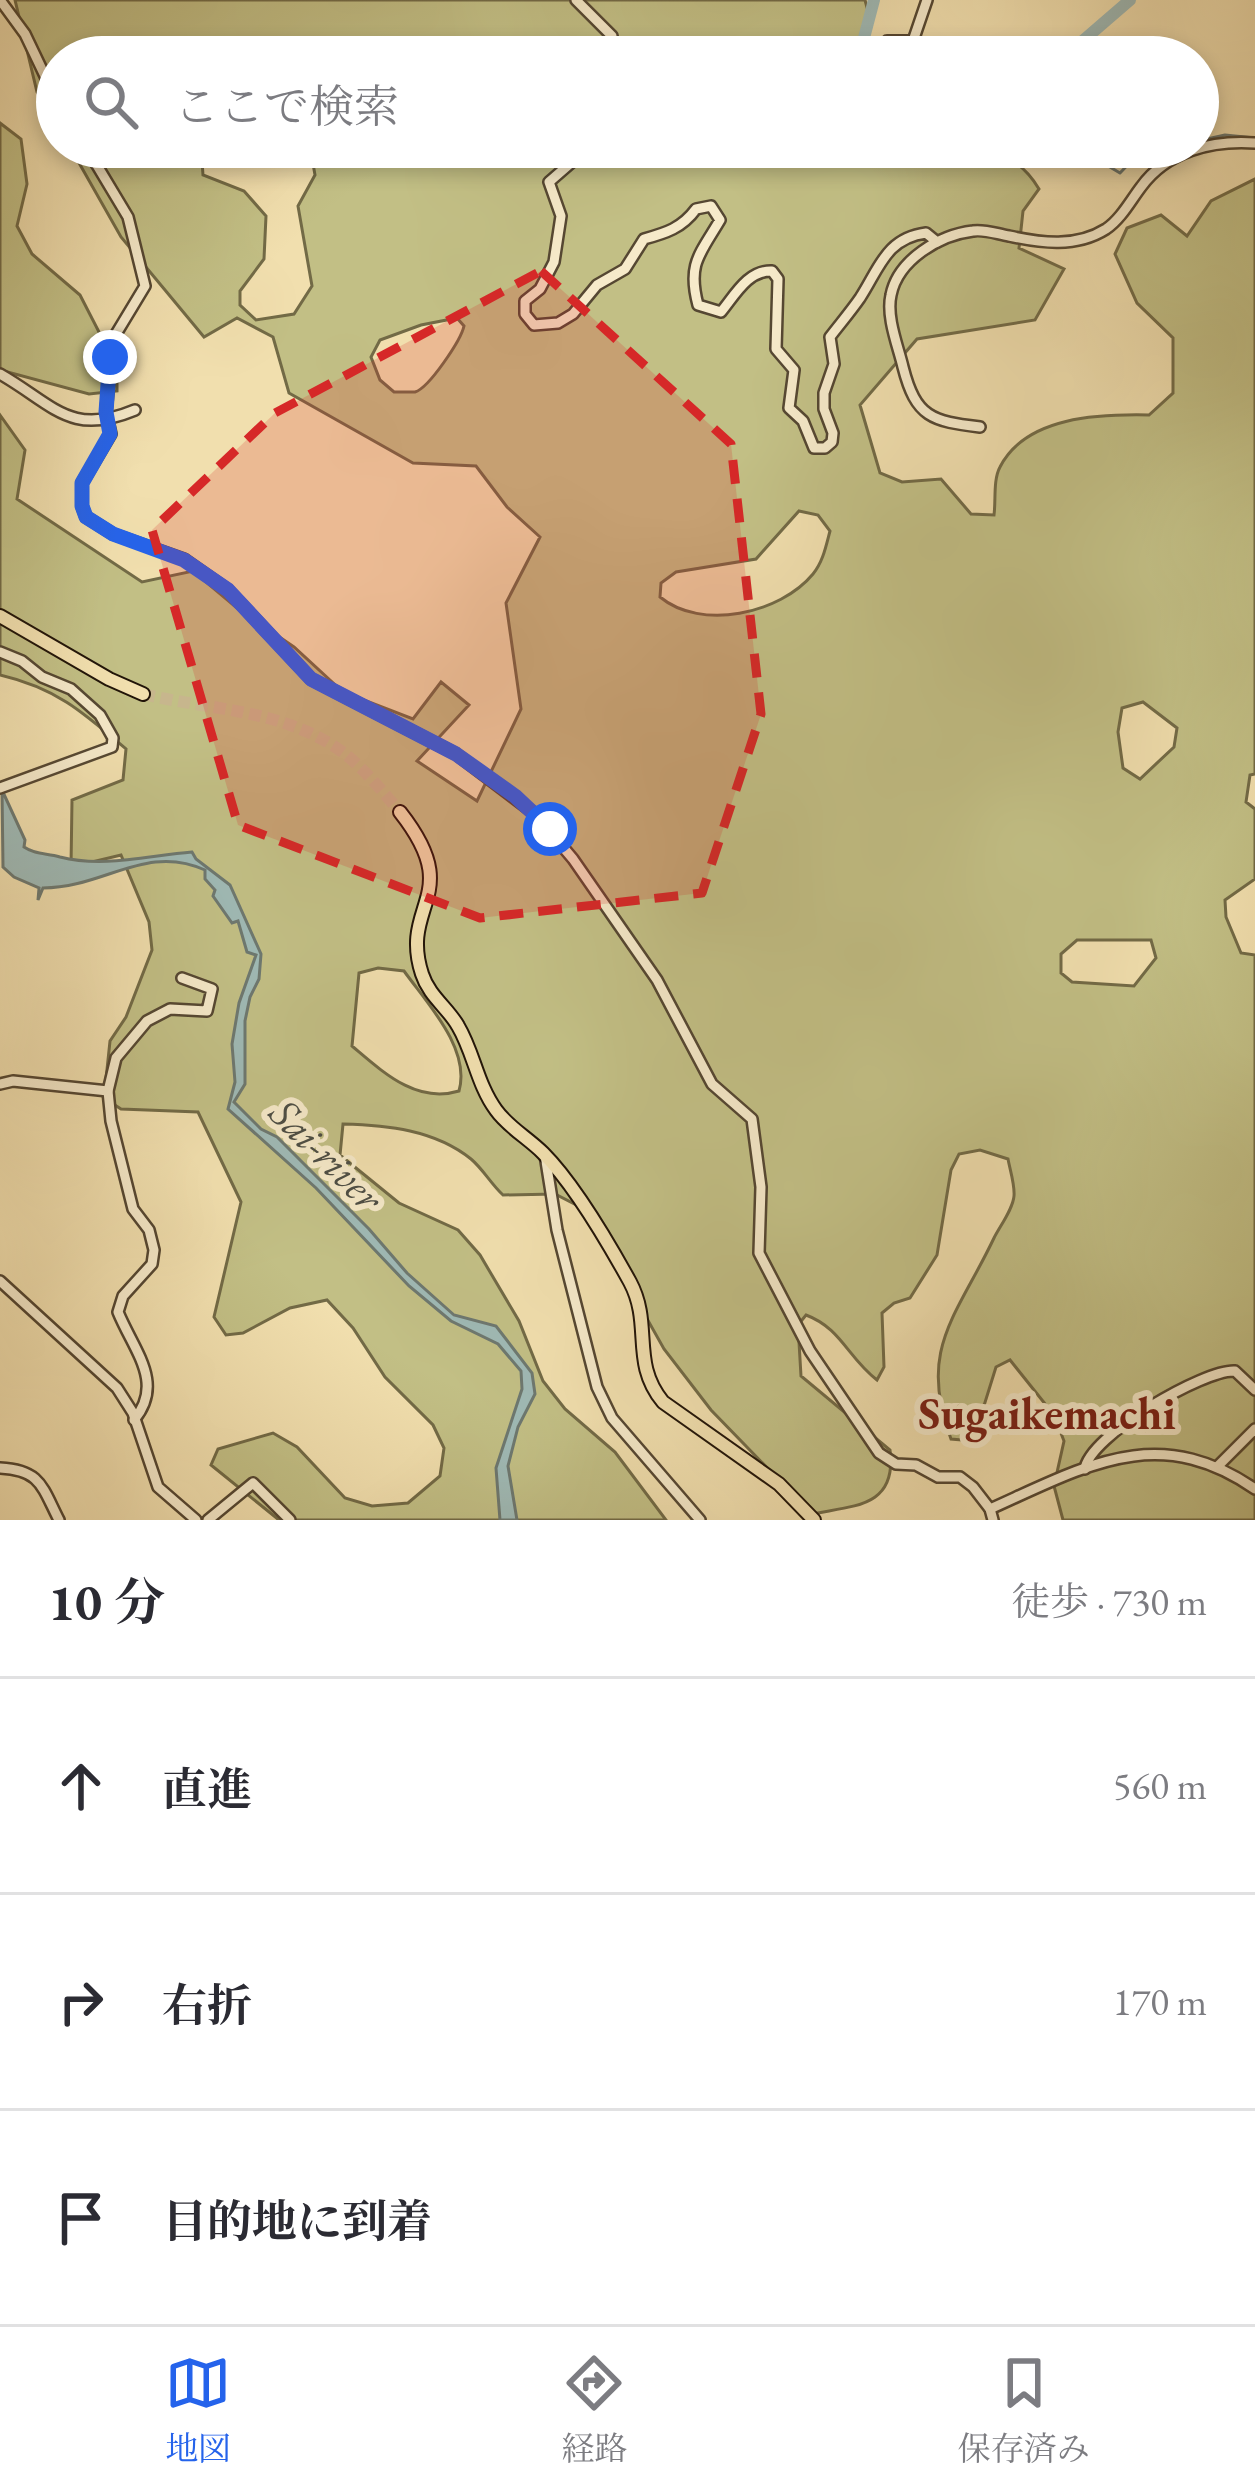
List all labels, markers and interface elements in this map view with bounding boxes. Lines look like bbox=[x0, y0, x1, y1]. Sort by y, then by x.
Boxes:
search box bbox=[36, 36, 1219, 168]
icon: search bbox=[78, 69, 144, 135]
text: ここで検索 bbox=[174, 77, 399, 135]
route end bbox=[83, 330, 137, 384]
route start bbox=[523, 802, 577, 856]
water label: Sai-river bbox=[257, 1085, 397, 1224]
district label: Sugaikemachi bbox=[918, 1384, 1176, 1443]
text: 10 分 bbox=[48, 1569, 165, 1635]
text: 徒歩 · 730 m bbox=[1011, 1576, 1207, 1627]
icon: ahead bbox=[48, 1753, 114, 1819]
text: 直進 bbox=[162, 1760, 252, 1818]
text: 560 m bbox=[1113, 1760, 1207, 1811]
icon: right bbox=[48, 1969, 114, 2035]
text: 右折 bbox=[162, 1976, 252, 2034]
text: 170 m bbox=[1113, 1976, 1207, 2027]
icon: arrive bbox=[48, 2185, 114, 2251]
text: 目的地に到着 bbox=[162, 2192, 432, 2250]
tab: 地図 bbox=[165, 2350, 231, 2470]
tab: 経路 bbox=[561, 2350, 627, 2470]
tab: 保存済み bbox=[958, 2350, 1090, 2470]

